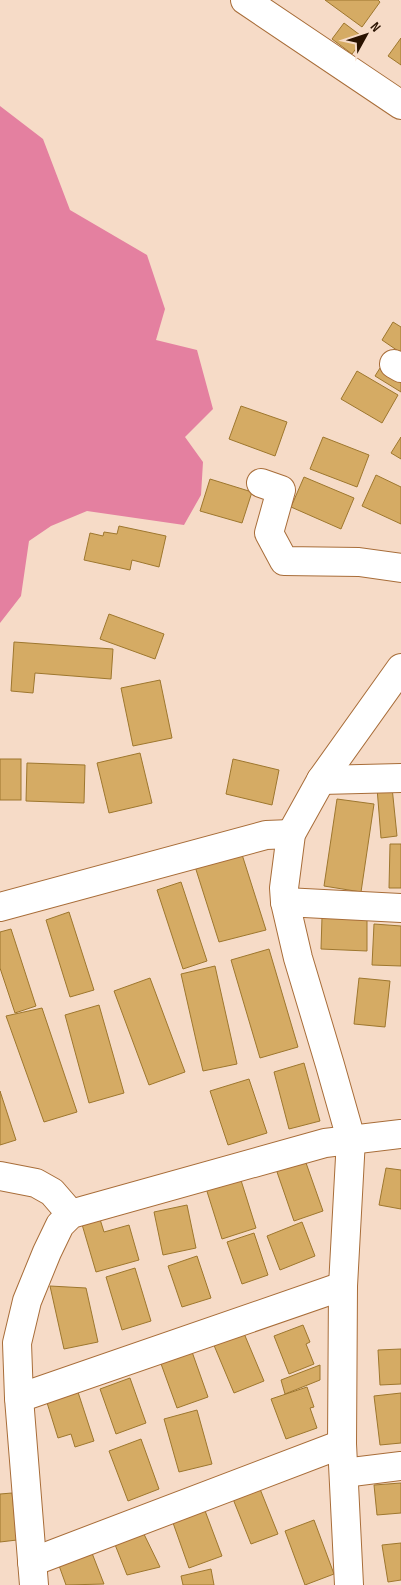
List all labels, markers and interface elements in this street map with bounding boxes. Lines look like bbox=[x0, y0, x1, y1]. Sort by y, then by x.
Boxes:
north arrow bbox=[341, 10, 391, 60]
text: N bbox=[367, 19, 384, 35]

